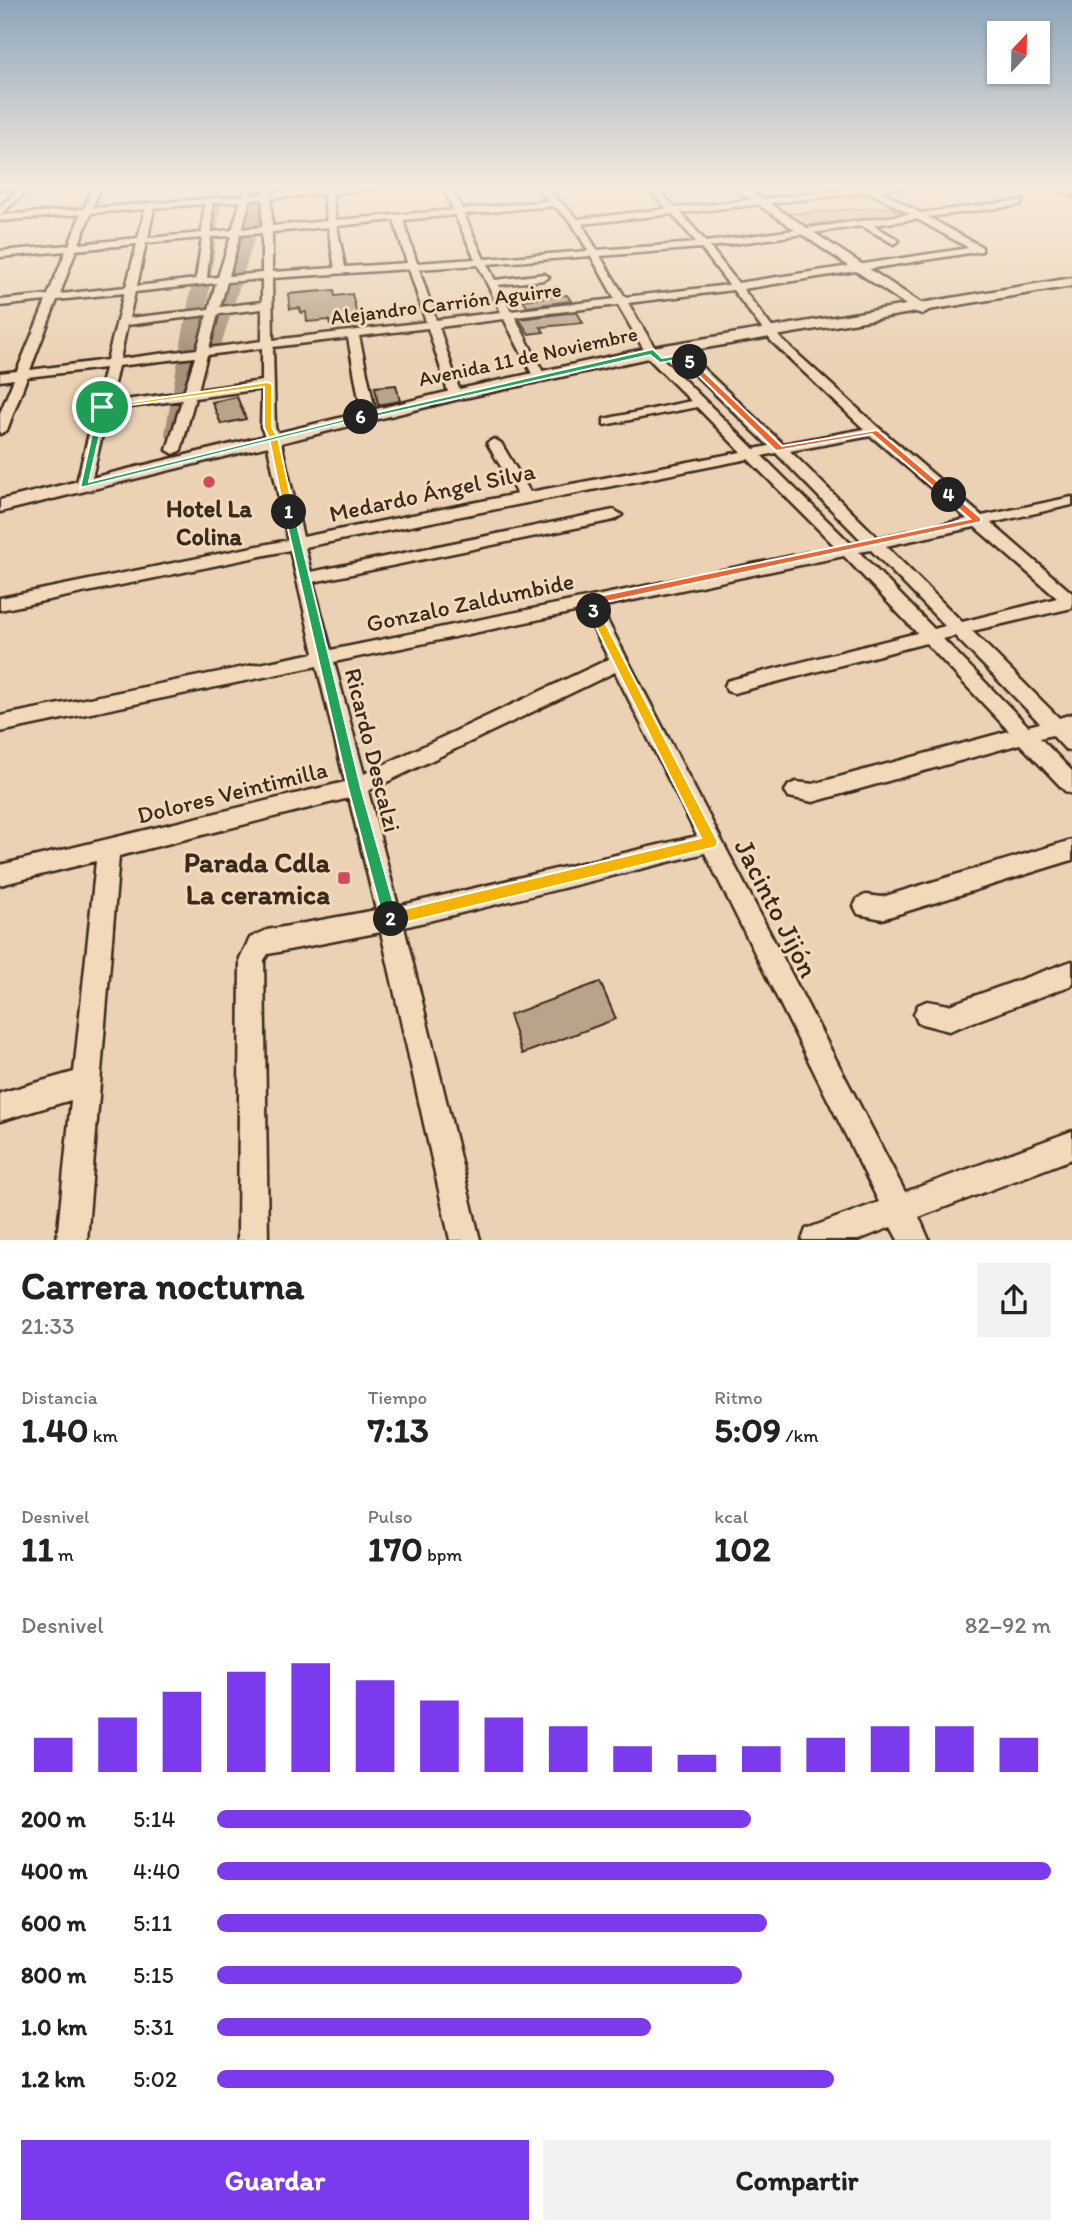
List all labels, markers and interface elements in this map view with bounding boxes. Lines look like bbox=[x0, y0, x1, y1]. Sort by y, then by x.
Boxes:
north arrow bbox=[987, 21, 1050, 84]
map controls bbox=[987, 21, 1050, 84]
street label: Alejandro Carrión Aguirre bbox=[329, 276, 563, 330]
street label: Avenida 11 de Noviembre bbox=[416, 321, 640, 391]
pin: 5 bbox=[672, 344, 708, 380]
text: 5 bbox=[685, 350, 694, 373]
pin bbox=[72, 377, 132, 437]
icon: arrive bbox=[83, 388, 121, 426]
pin: 6 bbox=[344, 400, 378, 434]
text: 6 bbox=[355, 405, 366, 428]
street label: Medardo Ángel Silva bbox=[326, 456, 538, 528]
marker: Hotel La Colina bbox=[201, 474, 217, 490]
pin: 4 bbox=[932, 477, 967, 512]
text: 4 bbox=[943, 483, 954, 506]
place label: Hotel La Colina bbox=[166, 494, 253, 551]
pin: 1 bbox=[272, 494, 306, 530]
text: 1 bbox=[284, 500, 293, 523]
street label: Gonzalo Zaldumbide bbox=[364, 566, 576, 638]
pin: 3 bbox=[576, 594, 612, 628]
text: 3 bbox=[588, 599, 599, 622]
street label: Ricardo Descalzi bbox=[339, 665, 407, 835]
street label: Dolores Veintimilla bbox=[134, 754, 330, 830]
street label: Jacinto Jijón bbox=[728, 833, 826, 983]
place label: Parada Cdla La ceramica bbox=[184, 845, 330, 911]
marker: Parada Cdla La ceramica bbox=[336, 870, 352, 886]
pin: 2 bbox=[374, 902, 408, 936]
text: 2 bbox=[386, 907, 396, 930]
text: Carrera nocturna bbox=[21, 1263, 304, 1309]
button: share bbox=[977, 1263, 1051, 1337]
text: 21:33 bbox=[21, 1312, 74, 1340]
text: Distancia bbox=[21, 1386, 98, 1409]
text: Tiempo bbox=[368, 1386, 427, 1409]
text: Ritmo bbox=[714, 1386, 763, 1409]
text: 1.40 bbox=[21, 1409, 88, 1451]
text: 7:13 bbox=[368, 1409, 429, 1451]
text: 5:09 bbox=[714, 1409, 781, 1451]
text: km bbox=[88, 1424, 118, 1447]
text: /km bbox=[781, 1424, 819, 1447]
text: Desnivel bbox=[21, 1505, 89, 1528]
text: Pulso bbox=[368, 1505, 413, 1528]
text: kcal bbox=[714, 1505, 748, 1528]
text: 11 bbox=[21, 1528, 53, 1570]
text: 170 bbox=[368, 1528, 423, 1570]
text: 102 bbox=[714, 1528, 771, 1570]
text: m bbox=[53, 1543, 74, 1566]
text: bpm bbox=[423, 1543, 462, 1566]
text: Desnivel bbox=[21, 1611, 104, 1639]
text: 82–92 m bbox=[965, 1611, 1051, 1639]
text: 200 m bbox=[21, 1805, 86, 1833]
text: 5:14 bbox=[133, 1805, 175, 1833]
text: 400 m bbox=[21, 1857, 88, 1885]
text: 4:40 bbox=[133, 1857, 180, 1885]
text: 600 m bbox=[21, 1909, 86, 1937]
text: 5:11 bbox=[133, 1909, 172, 1937]
text: 800 m bbox=[21, 1961, 86, 1989]
text: 5:15 bbox=[133, 1961, 173, 1989]
text: 1.0 km bbox=[21, 2013, 87, 2041]
text: 5:31 bbox=[133, 2013, 174, 2041]
text: 1.2 km bbox=[21, 2065, 85, 2093]
text: 5:02 bbox=[133, 2065, 177, 2093]
button: Guardar bbox=[21, 2140, 529, 2220]
button: Compartir bbox=[543, 2140, 1051, 2220]

